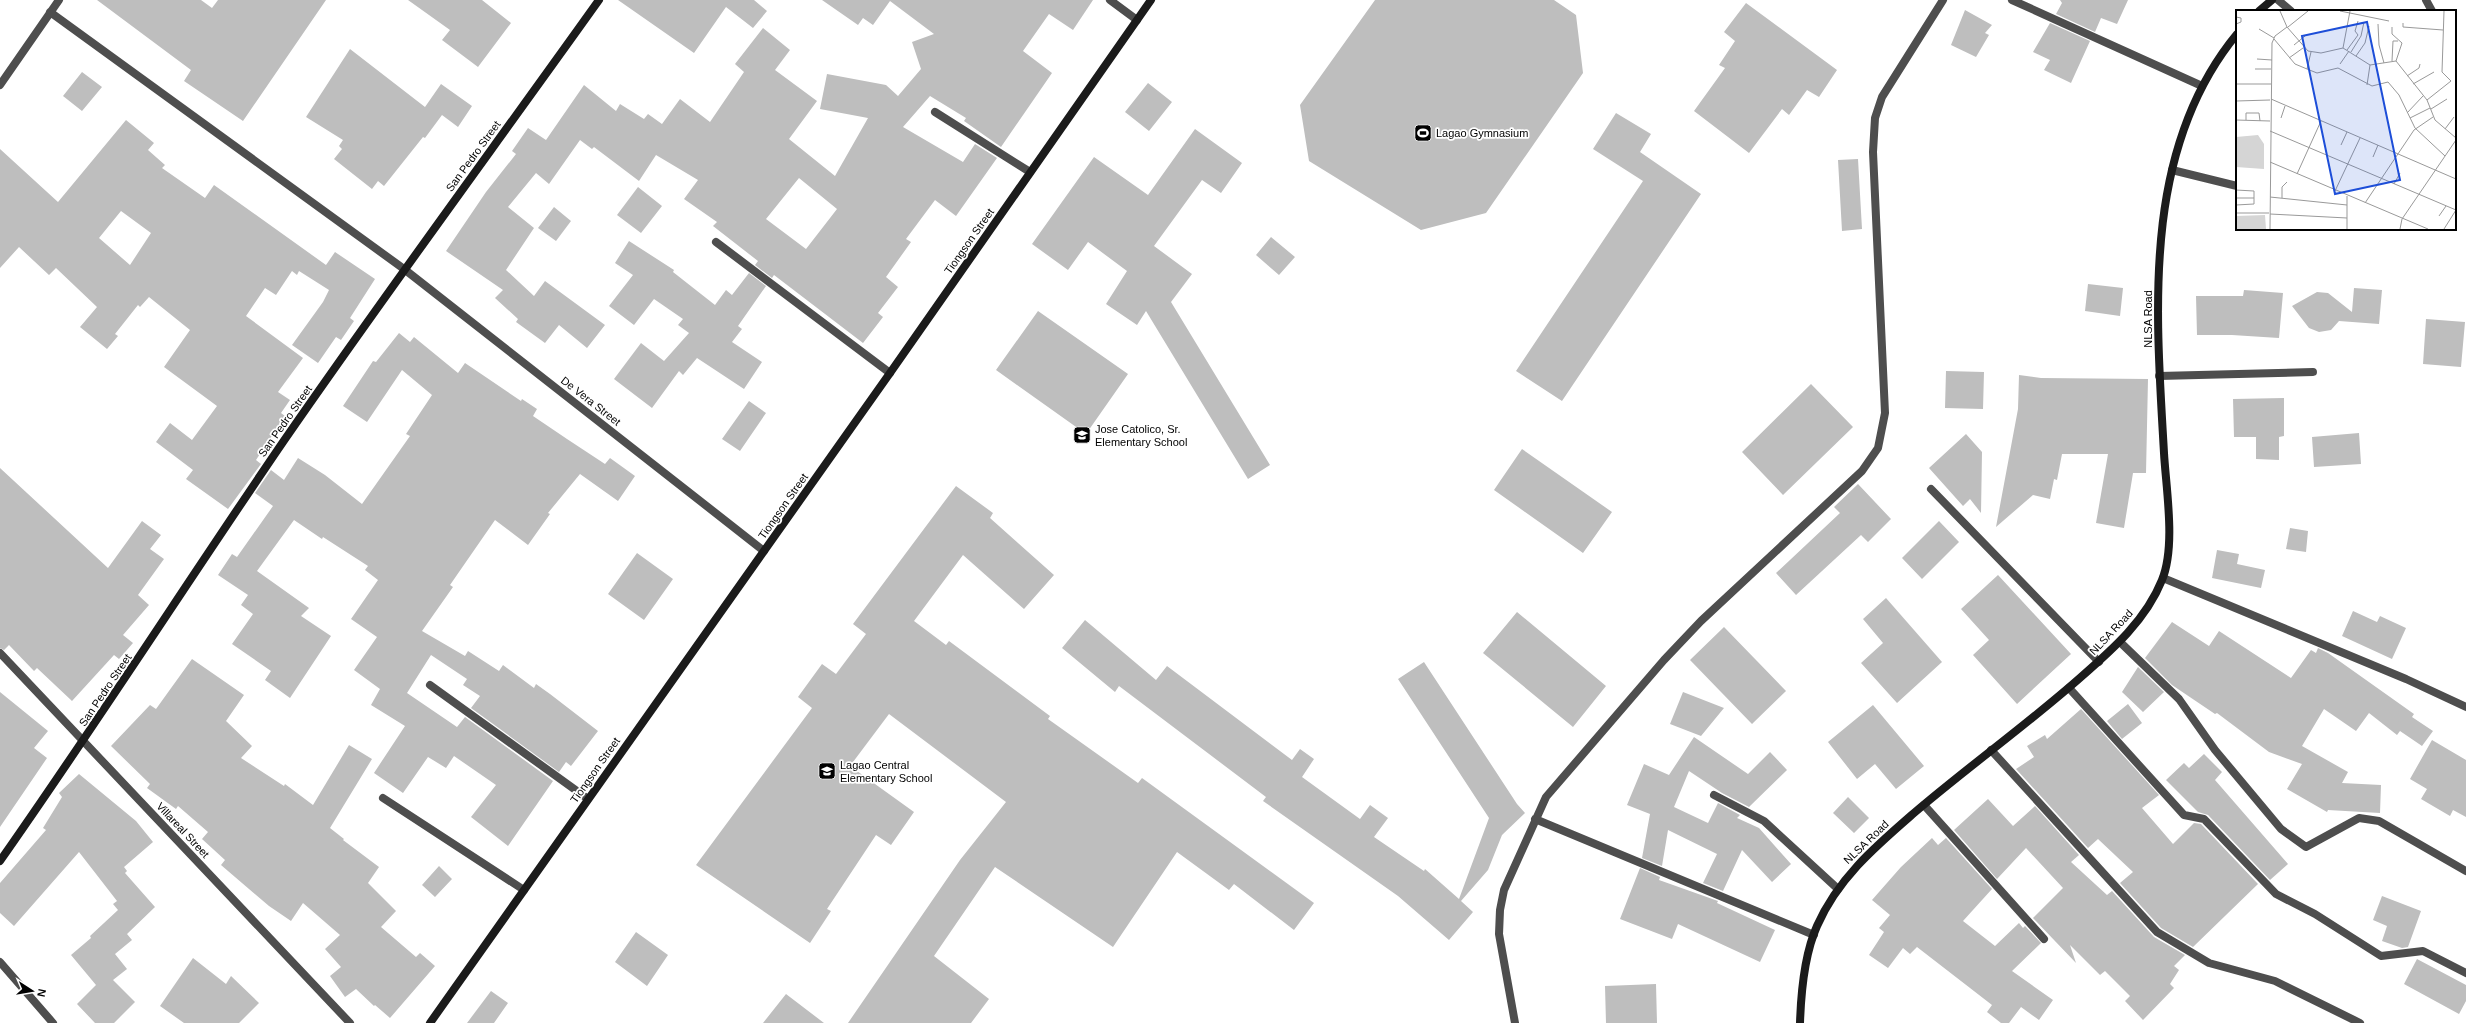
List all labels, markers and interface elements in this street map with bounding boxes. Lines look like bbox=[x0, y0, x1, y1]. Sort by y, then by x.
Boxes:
inset map bbox=[2236, 10, 2456, 230]
street label: San Pedro Street bbox=[443, 118, 503, 194]
sports icon: Lagao Gymnasium bbox=[1413, 123, 1433, 143]
place label: Lagao Gymnasium bbox=[1436, 127, 1528, 139]
street label: Tiongson Street bbox=[942, 206, 996, 276]
street label: NLSA Road bbox=[2142, 290, 2154, 348]
street label: De Vera Street bbox=[559, 374, 623, 428]
street label: San Pedro Street bbox=[256, 383, 314, 459]
place label: Jose Catolico, Sr. Elementary School bbox=[1095, 423, 1187, 448]
school or university icon: Jose Catolico, Sr. Elementary School bbox=[1072, 425, 1092, 445]
street label: Tiongson Street bbox=[756, 471, 810, 541]
street label: NLSA Road bbox=[2087, 607, 2135, 657]
street label: San Pedro Street bbox=[76, 652, 134, 728]
street label: Tiongson Street bbox=[568, 735, 622, 805]
place label: Lagao Central Elementary School bbox=[840, 759, 932, 784]
school or university icon: Lagao Central Elementary School bbox=[817, 761, 837, 781]
street label: Villareal Street bbox=[154, 800, 212, 860]
street label: NLSA Road bbox=[1841, 818, 1891, 866]
north arrow bbox=[12, 971, 52, 1011]
text: N bbox=[35, 988, 48, 998]

